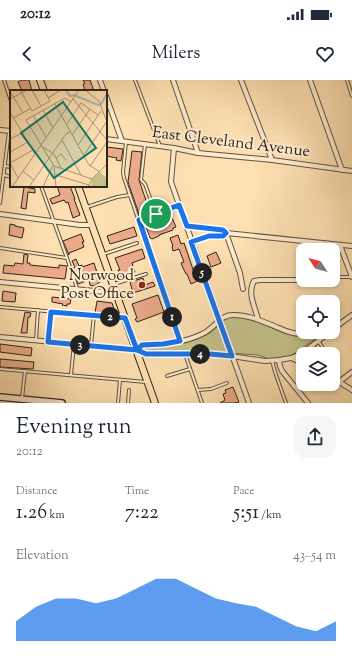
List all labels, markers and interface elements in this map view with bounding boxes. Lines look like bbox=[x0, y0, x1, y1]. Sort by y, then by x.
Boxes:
text: 20:12 bbox=[20, 4, 51, 25]
text: Milers bbox=[152, 41, 200, 67]
icon: back bbox=[16, 43, 38, 65]
icon: heart bbox=[314, 43, 336, 65]
inset map bbox=[10, 90, 107, 187]
street label: East Cleveland Avenue bbox=[151, 122, 311, 164]
pin bbox=[139, 197, 173, 231]
icon: arrive bbox=[145, 203, 167, 225]
north arrow bbox=[296, 243, 340, 287]
map controls bbox=[296, 243, 340, 391]
pin: 5 bbox=[192, 263, 212, 283]
place label: Norwood Post Office bbox=[61, 265, 134, 306]
text: 5 bbox=[200, 265, 204, 281]
marker: Norwood Post Office bbox=[137, 280, 147, 290]
button: locate bbox=[296, 295, 340, 339]
pin: 2 bbox=[100, 307, 120, 327]
pin: 1 bbox=[162, 307, 182, 327]
text: 2 bbox=[107, 309, 113, 325]
text: 1 bbox=[170, 309, 174, 325]
pin: 3 bbox=[70, 335, 90, 355]
text: 3 bbox=[78, 337, 82, 353]
pin: 4 bbox=[190, 344, 210, 364]
text: 4 bbox=[197, 346, 203, 362]
button: layers bbox=[296, 347, 340, 391]
text: Evening run bbox=[16, 412, 132, 444]
button: share bbox=[294, 416, 336, 458]
text: 20:12 bbox=[16, 443, 43, 461]
text: Distance bbox=[16, 483, 57, 499]
text: Time bbox=[125, 483, 149, 499]
text: Pace bbox=[233, 483, 254, 499]
text: 1.26 bbox=[16, 499, 47, 528]
text: 7:22 bbox=[125, 499, 159, 528]
text: 5:51 bbox=[233, 499, 259, 528]
text: km bbox=[47, 507, 65, 523]
text: /km bbox=[259, 507, 281, 523]
text: Elevation bbox=[16, 547, 69, 565]
text: 43–54 m bbox=[293, 547, 336, 565]

